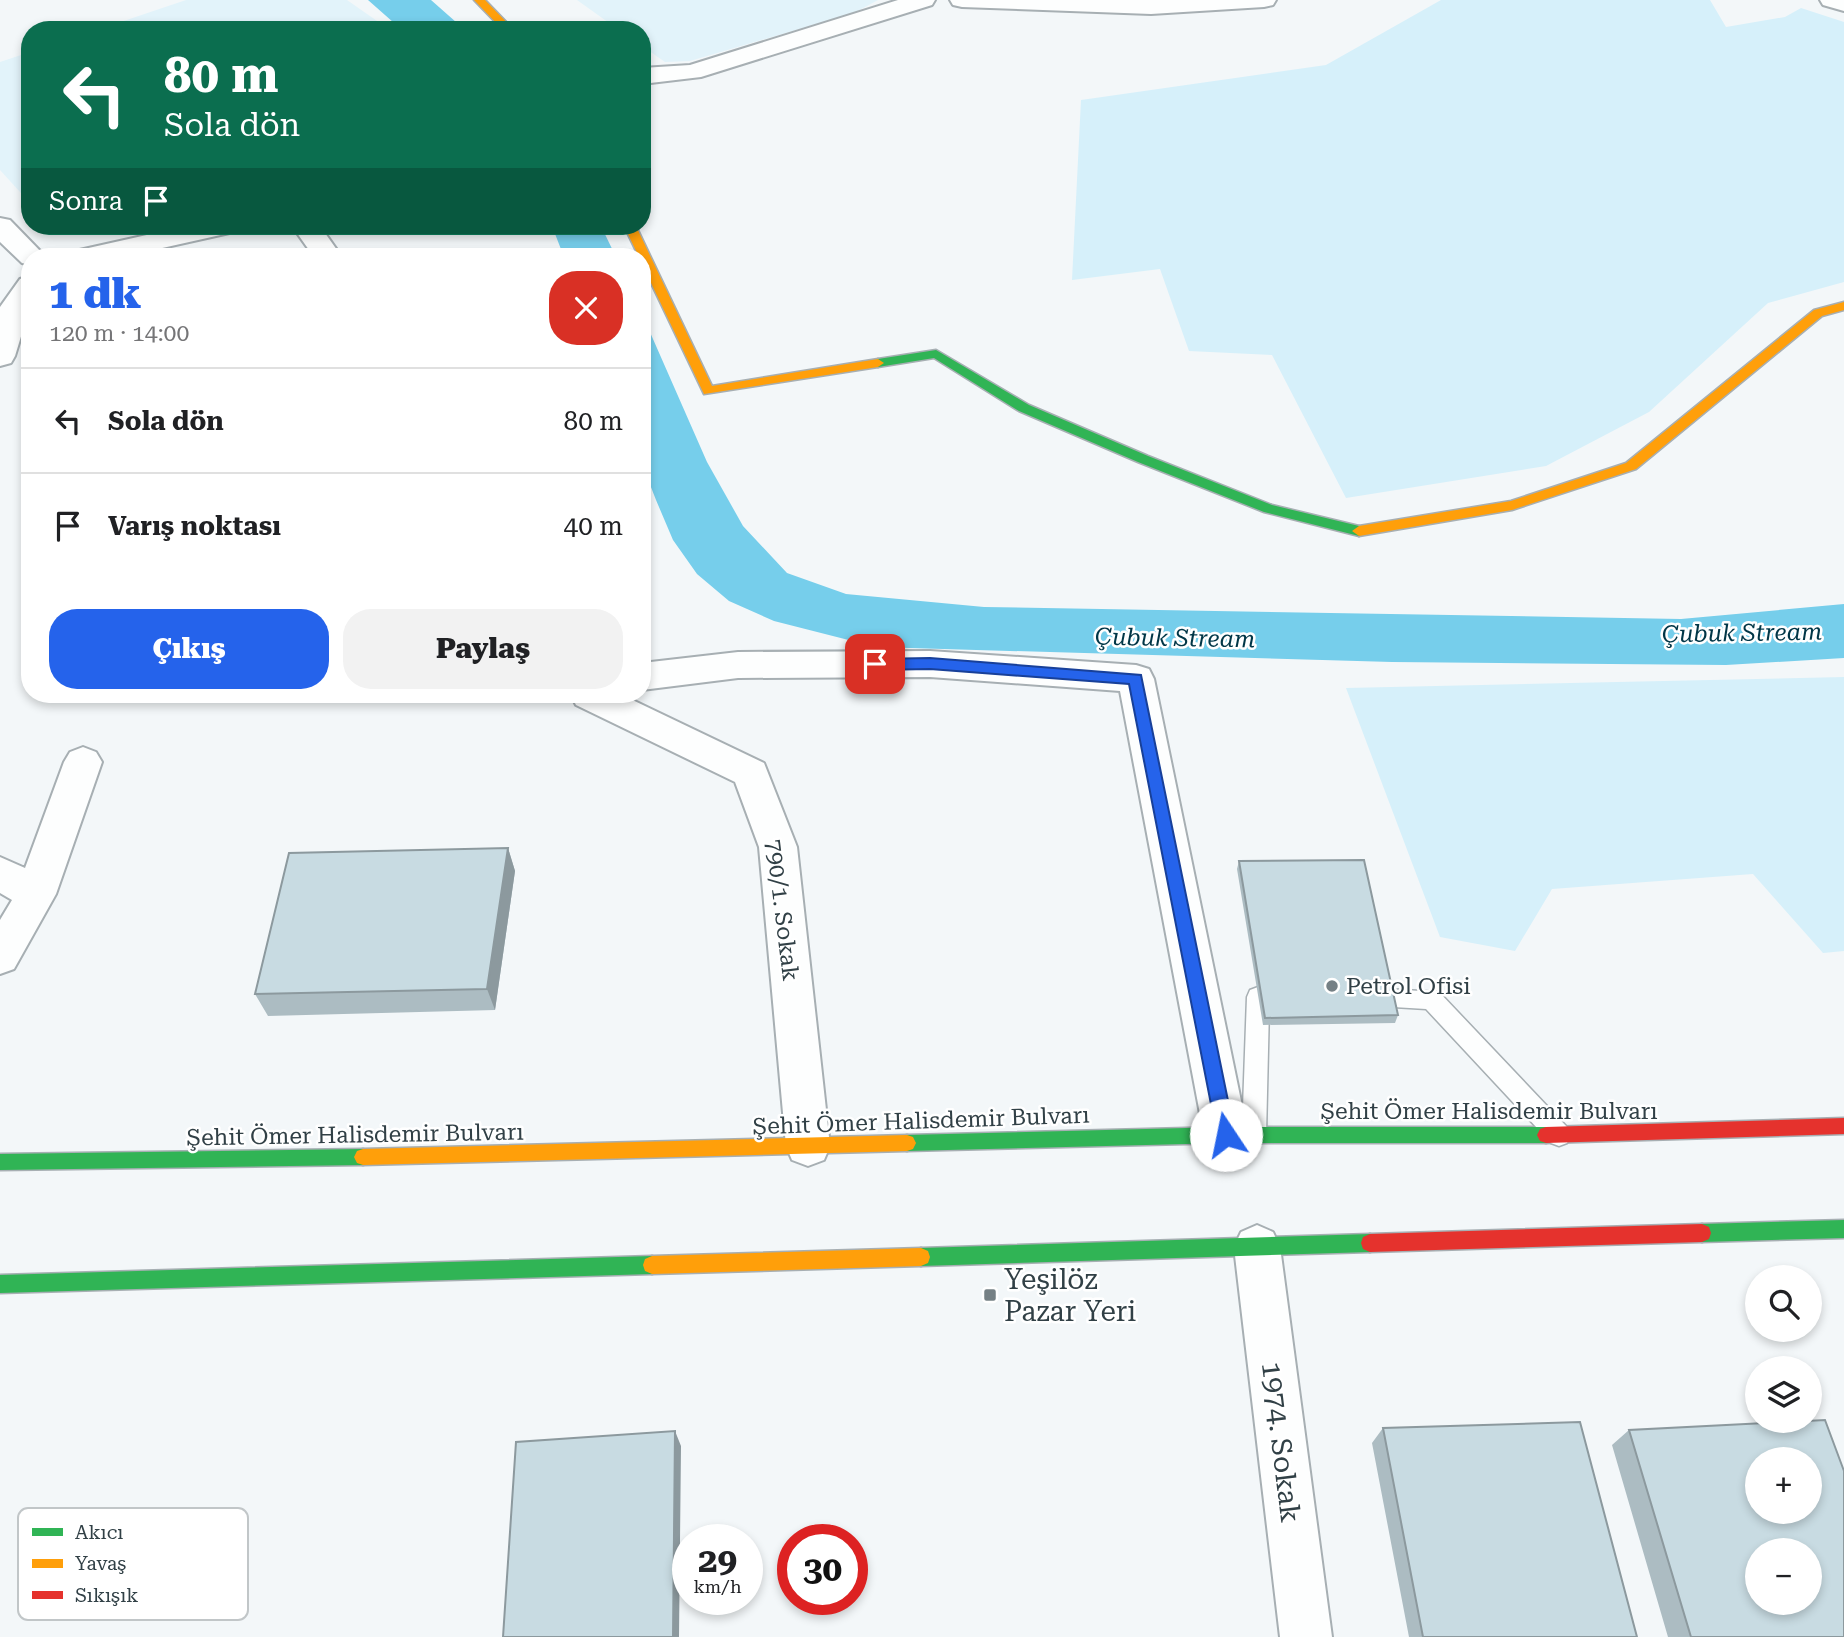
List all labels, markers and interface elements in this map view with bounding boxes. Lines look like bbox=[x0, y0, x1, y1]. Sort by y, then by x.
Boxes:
text: 80 m bbox=[164, 47, 279, 104]
icon: left bbox=[49, 49, 140, 140]
text: Sola dön bbox=[164, 106, 300, 144]
icon: arrive bbox=[137, 182, 175, 220]
text: Sonra bbox=[49, 186, 123, 216]
text: 1 dk bbox=[49, 269, 141, 318]
button: close bbox=[549, 271, 623, 345]
text: 120 m · 14:00 bbox=[49, 320, 189, 347]
icon: left bbox=[49, 402, 87, 440]
text: Sola dön bbox=[108, 406, 224, 436]
text: 80 m bbox=[564, 406, 623, 436]
icon: arrive bbox=[49, 507, 87, 545]
text: Varış noktası bbox=[108, 511, 281, 541]
text: 40 m bbox=[564, 511, 623, 541]
button: Çıkış bbox=[49, 609, 329, 689]
button: Paylaş bbox=[343, 609, 623, 689]
water label: Çubuk Stream bbox=[1662, 618, 1822, 648]
water label: Çubuk Stream bbox=[1095, 623, 1255, 653]
pin bbox=[845, 634, 905, 694]
icon: arrive bbox=[856, 645, 894, 683]
street label: 790/1. Sokak bbox=[760, 838, 804, 983]
place label: Petrol Ofisi bbox=[1346, 973, 1471, 1000]
marker: Petrol Ofisi bbox=[1324, 978, 1340, 994]
position arrow bbox=[1189, 1098, 1263, 1172]
street label: Şehit Ömer Halisdemir Bulvarı bbox=[1320, 1098, 1658, 1125]
street label: Şehit Ömer Halisdemir Bulvarı bbox=[752, 1102, 1090, 1140]
street label: Şehit Ömer Halisdemir Bulvarı bbox=[186, 1119, 524, 1151]
place label: Yeşilöz Pazar Yeri bbox=[1004, 1263, 1136, 1328]
map controls bbox=[1745, 1265, 1822, 1615]
button: search bbox=[1745, 1265, 1822, 1342]
marker: Yeşilöz Pazar Yeri bbox=[982, 1287, 998, 1303]
button: layers bbox=[1745, 1356, 1822, 1433]
street label: 1974. Sokak bbox=[1255, 1360, 1307, 1525]
button: + bbox=[1745, 1447, 1822, 1524]
legend bbox=[18, 1508, 248, 1620]
text: Akıcı bbox=[75, 1521, 123, 1544]
speed limit sign: 30 bbox=[777, 1524, 868, 1615]
button: − bbox=[1745, 1538, 1822, 1615]
text: 29 bbox=[698, 1540, 737, 1581]
text: Yavaş bbox=[75, 1552, 126, 1575]
text: km/h bbox=[693, 1576, 742, 1597]
text: Sıkışık bbox=[75, 1584, 138, 1607]

